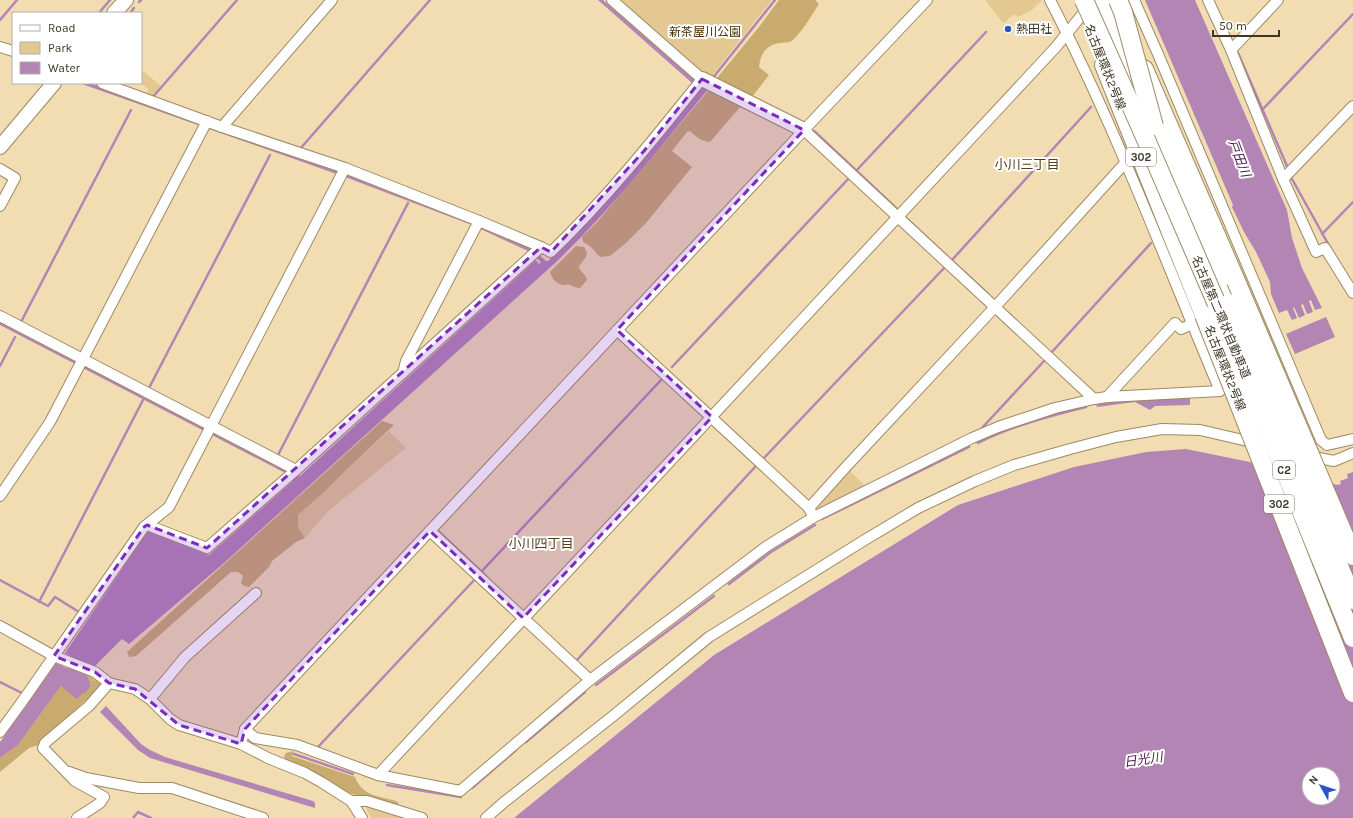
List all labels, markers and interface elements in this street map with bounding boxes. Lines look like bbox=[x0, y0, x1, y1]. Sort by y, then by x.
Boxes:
legend bbox=[12, 12, 142, 84]
scale bar bbox=[1213, 12, 1279, 38]
text: 50 m bbox=[1219, 19, 1247, 33]
text: Road bbox=[48, 21, 76, 35]
place label: 熱田社 bbox=[1016, 22, 1052, 36]
street label: 名古屋環状2号線 bbox=[1081, 22, 1129, 112]
marker: 熱田社 bbox=[1003, 24, 1013, 34]
park label: 新茶屋川公園 bbox=[669, 25, 741, 39]
text: Park bbox=[48, 41, 73, 55]
text: Water bbox=[48, 61, 81, 75]
water label: 戸田川 bbox=[1226, 137, 1254, 181]
road number: 302 bbox=[1126, 148, 1156, 166]
district label: 小川三丁目 bbox=[994, 157, 1060, 172]
street label: 名古屋第二環状自動車道 bbox=[1189, 254, 1253, 380]
street label: 名古屋環状2号線 bbox=[1201, 323, 1249, 413]
road number: C2 bbox=[1273, 461, 1295, 479]
road number: 302 bbox=[1264, 495, 1294, 513]
district label: 小川四丁目 bbox=[508, 536, 574, 551]
water label: 日光川 bbox=[1123, 749, 1165, 770]
north arrow bbox=[1301, 766, 1341, 806]
text: N bbox=[1306, 773, 1321, 787]

